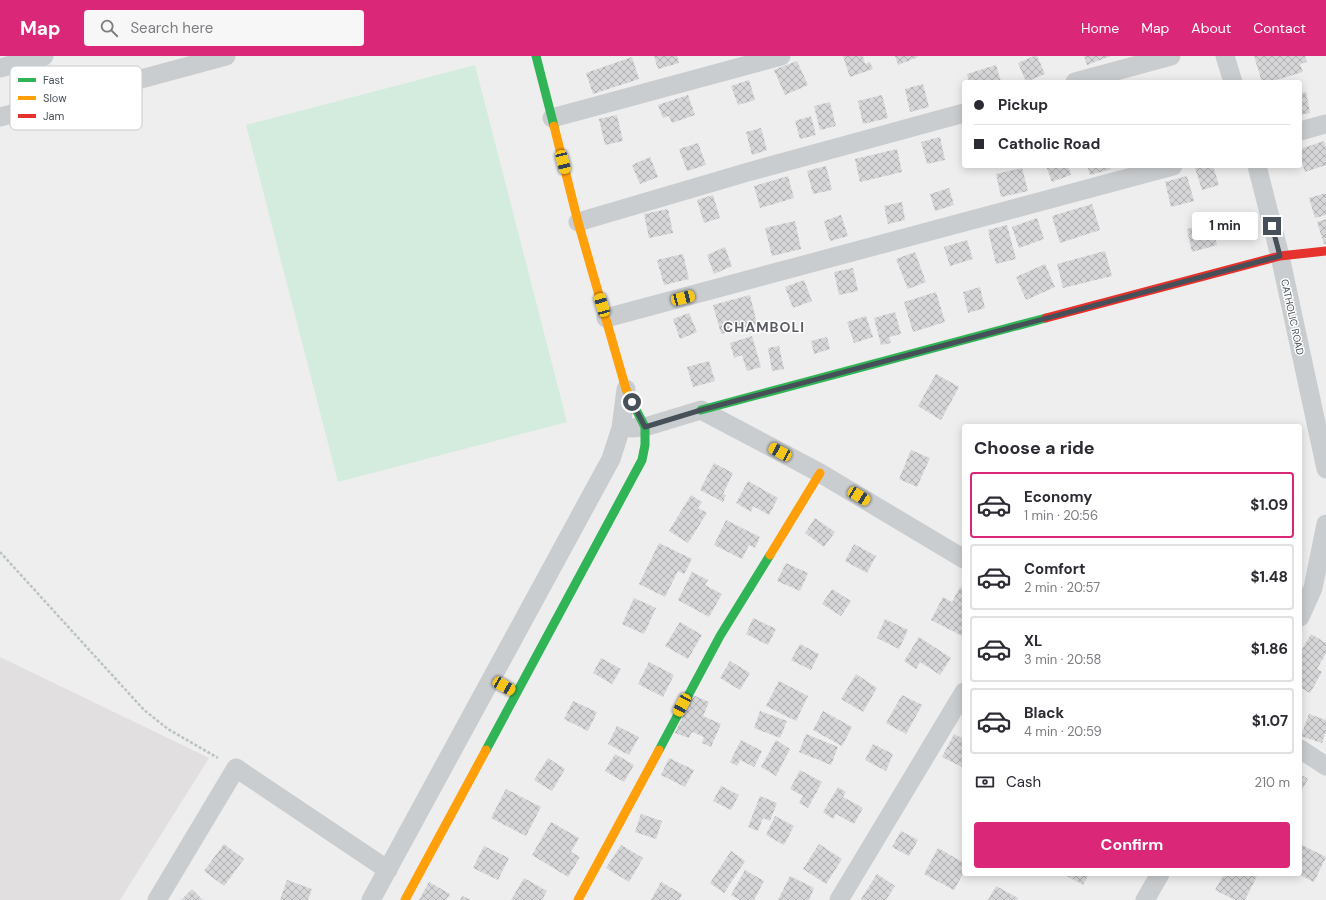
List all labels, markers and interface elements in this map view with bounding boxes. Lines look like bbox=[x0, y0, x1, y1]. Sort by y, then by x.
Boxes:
search box bbox=[84, 10, 364, 46]
text: Map bbox=[20, 16, 60, 41]
icon: search bbox=[98, 17, 120, 39]
text: Search here bbox=[130, 18, 213, 38]
text: Home bbox=[1081, 19, 1119, 37]
text: Map bbox=[1141, 19, 1169, 37]
text: About bbox=[1191, 19, 1231, 37]
text: Contact bbox=[1253, 19, 1306, 37]
legend bbox=[10, 66, 142, 130]
text: Fast bbox=[43, 73, 64, 87]
text: Slow bbox=[43, 91, 67, 105]
text: Pickup bbox=[998, 95, 1048, 115]
text: Jam bbox=[43, 109, 64, 123]
text: Catholic Road bbox=[998, 134, 1100, 154]
car bbox=[554, 149, 572, 175]
callout: 1 min bbox=[1192, 212, 1258, 240]
text: 1 min bbox=[1209, 217, 1241, 234]
route end bbox=[1263, 217, 1281, 235]
street label: CATHOLIC ROAD bbox=[1278, 278, 1307, 356]
car bbox=[670, 289, 696, 307]
car bbox=[593, 292, 611, 318]
district label: CHAMBOLI bbox=[723, 318, 805, 336]
route start bbox=[623, 393, 641, 411]
text: Choose a ride bbox=[974, 436, 1095, 460]
car bbox=[767, 441, 793, 463]
car bbox=[846, 485, 872, 507]
icon: car bbox=[976, 487, 1012, 523]
text: Economy bbox=[1024, 487, 1092, 507]
text: $1.09 bbox=[1250, 495, 1288, 515]
text: 1 min · 20:56 bbox=[1024, 507, 1098, 524]
icon: car bbox=[976, 559, 1012, 595]
text: Comfort bbox=[1024, 559, 1085, 579]
text: $1.48 bbox=[1250, 567, 1288, 587]
text: 2 min · 20:57 bbox=[1024, 579, 1100, 596]
icon: car bbox=[976, 631, 1012, 667]
text: XL bbox=[1024, 631, 1042, 651]
text: $1.86 bbox=[1251, 639, 1288, 659]
text: 3 min · 20:58 bbox=[1024, 651, 1102, 668]
car bbox=[491, 675, 517, 697]
car bbox=[671, 692, 693, 718]
icon: car bbox=[976, 703, 1012, 739]
text: Black bbox=[1024, 703, 1064, 723]
text: $1.07 bbox=[1252, 711, 1288, 731]
text: 4 min · 20:59 bbox=[1024, 723, 1102, 740]
icon: cash bbox=[974, 771, 996, 793]
text: Cash bbox=[1006, 772, 1041, 792]
text: 210 m bbox=[1255, 774, 1290, 791]
button: Confirm bbox=[974, 822, 1290, 868]

